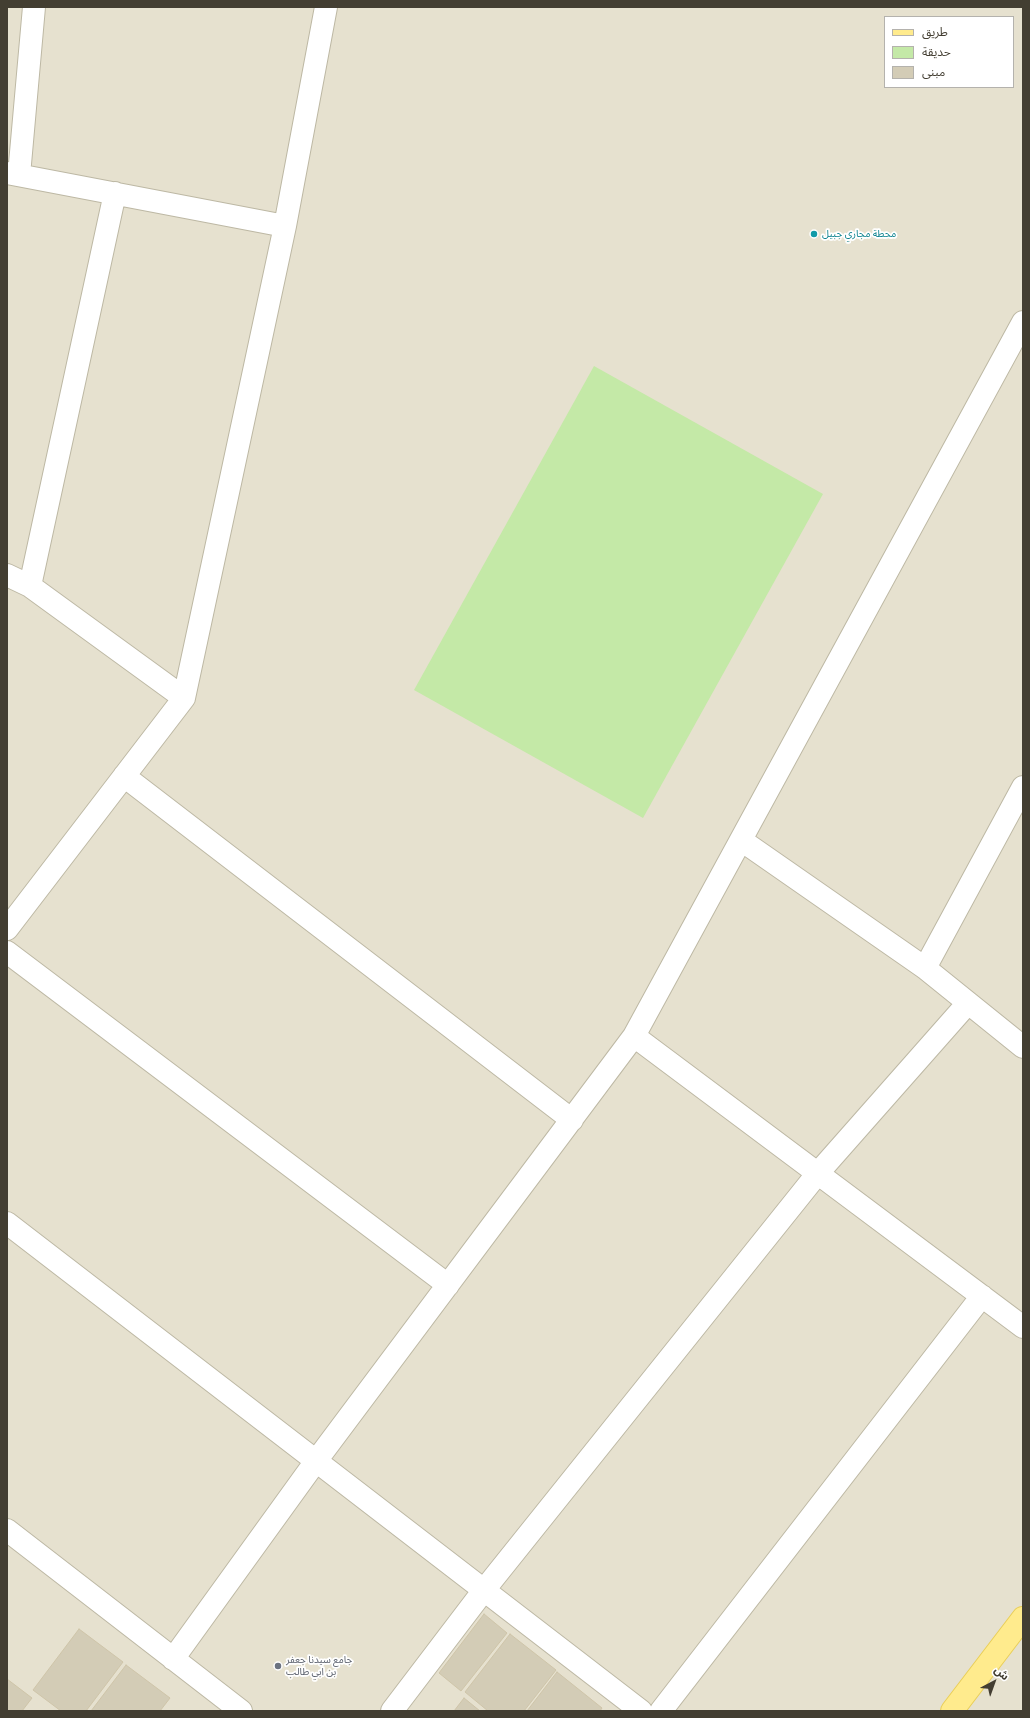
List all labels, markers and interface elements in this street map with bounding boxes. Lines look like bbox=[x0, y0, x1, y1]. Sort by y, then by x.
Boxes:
legend bbox=[884, 16, 1014, 88]
text: طريق bbox=[922, 25, 948, 38]
text: حديقة bbox=[922, 45, 951, 58]
text: مبنى bbox=[922, 65, 945, 78]
place label: محطة مجاري جبيل bbox=[822, 228, 896, 240]
marker: محطة مجاري جبيل bbox=[809, 229, 819, 239]
place label: جامع سيدنا جعفر بن ابي طالب bbox=[286, 1654, 352, 1678]
marker: جامع سيدنا جعفر بن ابي طالب bbox=[273, 1661, 283, 1671]
north arrow bbox=[974, 1662, 1014, 1702]
text: ش bbox=[992, 1663, 1011, 1682]

